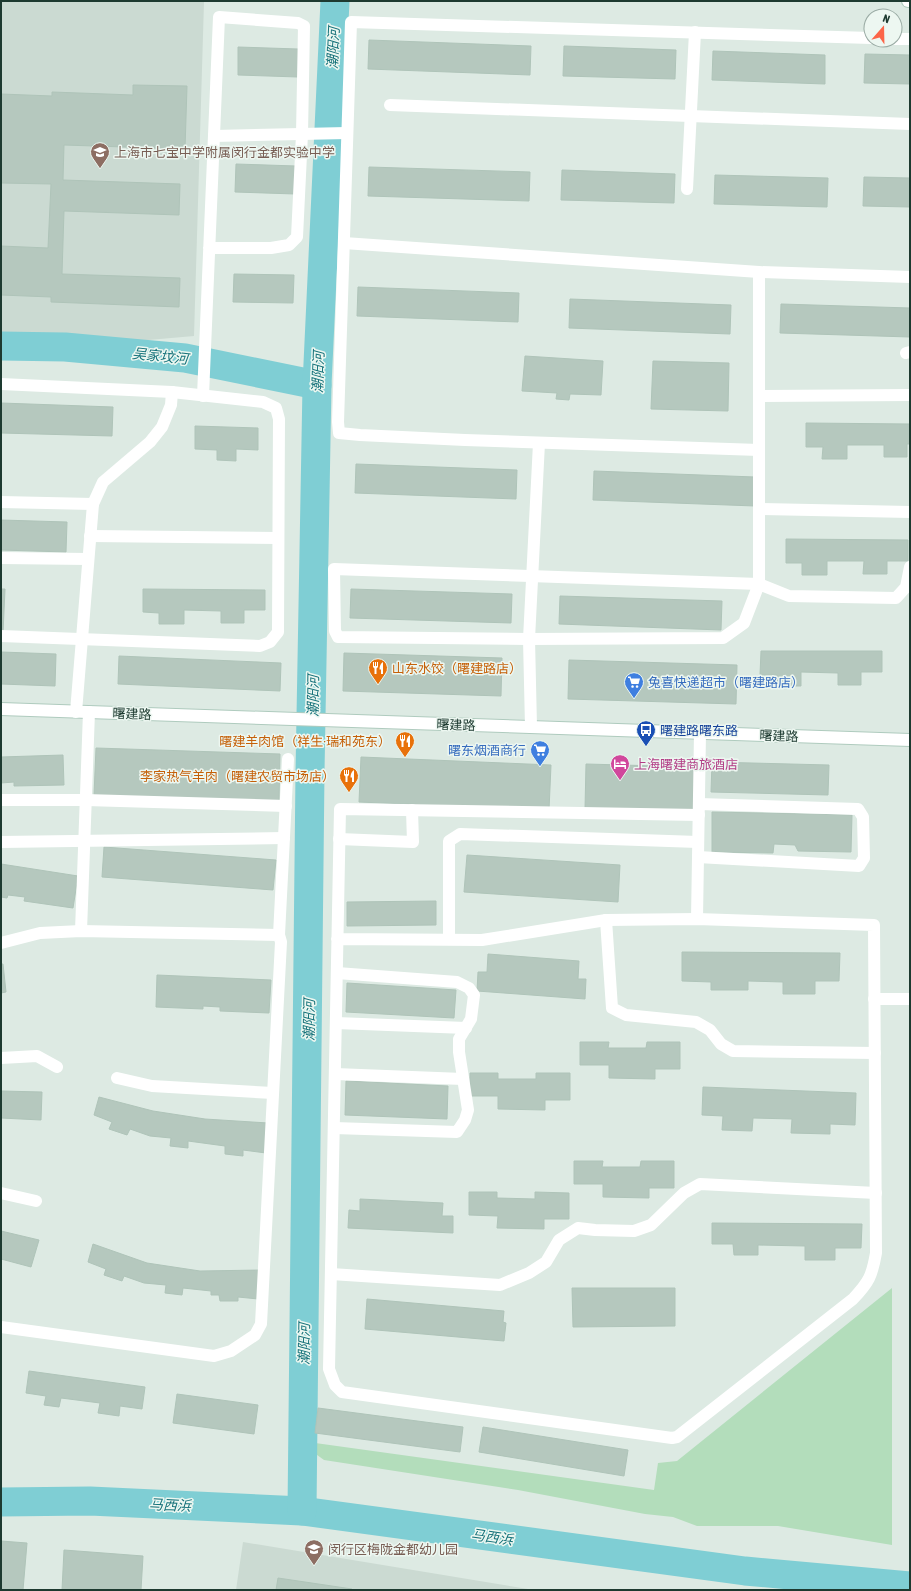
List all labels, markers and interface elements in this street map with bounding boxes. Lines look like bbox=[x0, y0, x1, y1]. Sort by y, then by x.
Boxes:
north arrow bbox=[863, 8, 903, 48]
text: N bbox=[881, 12, 892, 25]
water label: 潮阳河 bbox=[324, 24, 342, 69]
school or university icon: 上海市七宝中学附属闵行金都实验中学 bbox=[89, 141, 111, 169]
place label: 上海市七宝中学附属闵行金都实验中学 bbox=[114, 145, 335, 160]
water label: 吴家坟河 bbox=[131, 345, 192, 367]
water label: 潮阳河 bbox=[309, 348, 327, 393]
restaurant icon: 山东水饺（曙建路店） bbox=[367, 657, 389, 685]
place label: 山东水饺（曙建路店） bbox=[392, 661, 522, 676]
supermarket icon: 兔喜快递超市（曙建路店） bbox=[623, 671, 645, 699]
water label: 潮阳河 bbox=[305, 672, 321, 717]
place label: 兔喜快递超市（曙建路店） bbox=[648, 675, 804, 690]
street label: 曙建路 bbox=[112, 706, 152, 722]
street label: 曙建路 bbox=[436, 717, 476, 733]
bus stop icon: 曙建路曙东路 bbox=[635, 719, 657, 747]
place label: 曙建路曙东路 bbox=[660, 723, 738, 738]
street label: 曙建路 bbox=[759, 728, 799, 744]
restaurant icon: 曙建羊肉馆（祥生·瑞和苑东） bbox=[394, 730, 416, 758]
place label: 曙建羊肉馆（祥生·瑞和苑东） bbox=[219, 734, 391, 749]
supermarket icon: 曙东烟酒商行 bbox=[529, 739, 551, 767]
place label: 曙东烟酒商行 bbox=[448, 743, 526, 758]
hotel icon: 上海曙建商旅酒店 bbox=[609, 753, 631, 781]
place label: 上海曙建商旅酒店 bbox=[634, 757, 738, 772]
restaurant icon: 李家热气羊肉（曙建农贸市场店） bbox=[338, 765, 360, 793]
place label: 李家热气羊肉（曙建农贸市场店） bbox=[140, 769, 335, 784]
water label: 潮阳河 bbox=[301, 996, 317, 1041]
water label: 潮阳河 bbox=[296, 1320, 312, 1365]
water label: 马西浜 bbox=[149, 1496, 192, 1514]
water label: 马西浜 bbox=[470, 1526, 515, 1548]
school or university icon: 闵行区梅陇金都幼儿园 bbox=[303, 1538, 325, 1566]
place label: 闵行区梅陇金都幼儿园 bbox=[328, 1542, 458, 1557]

